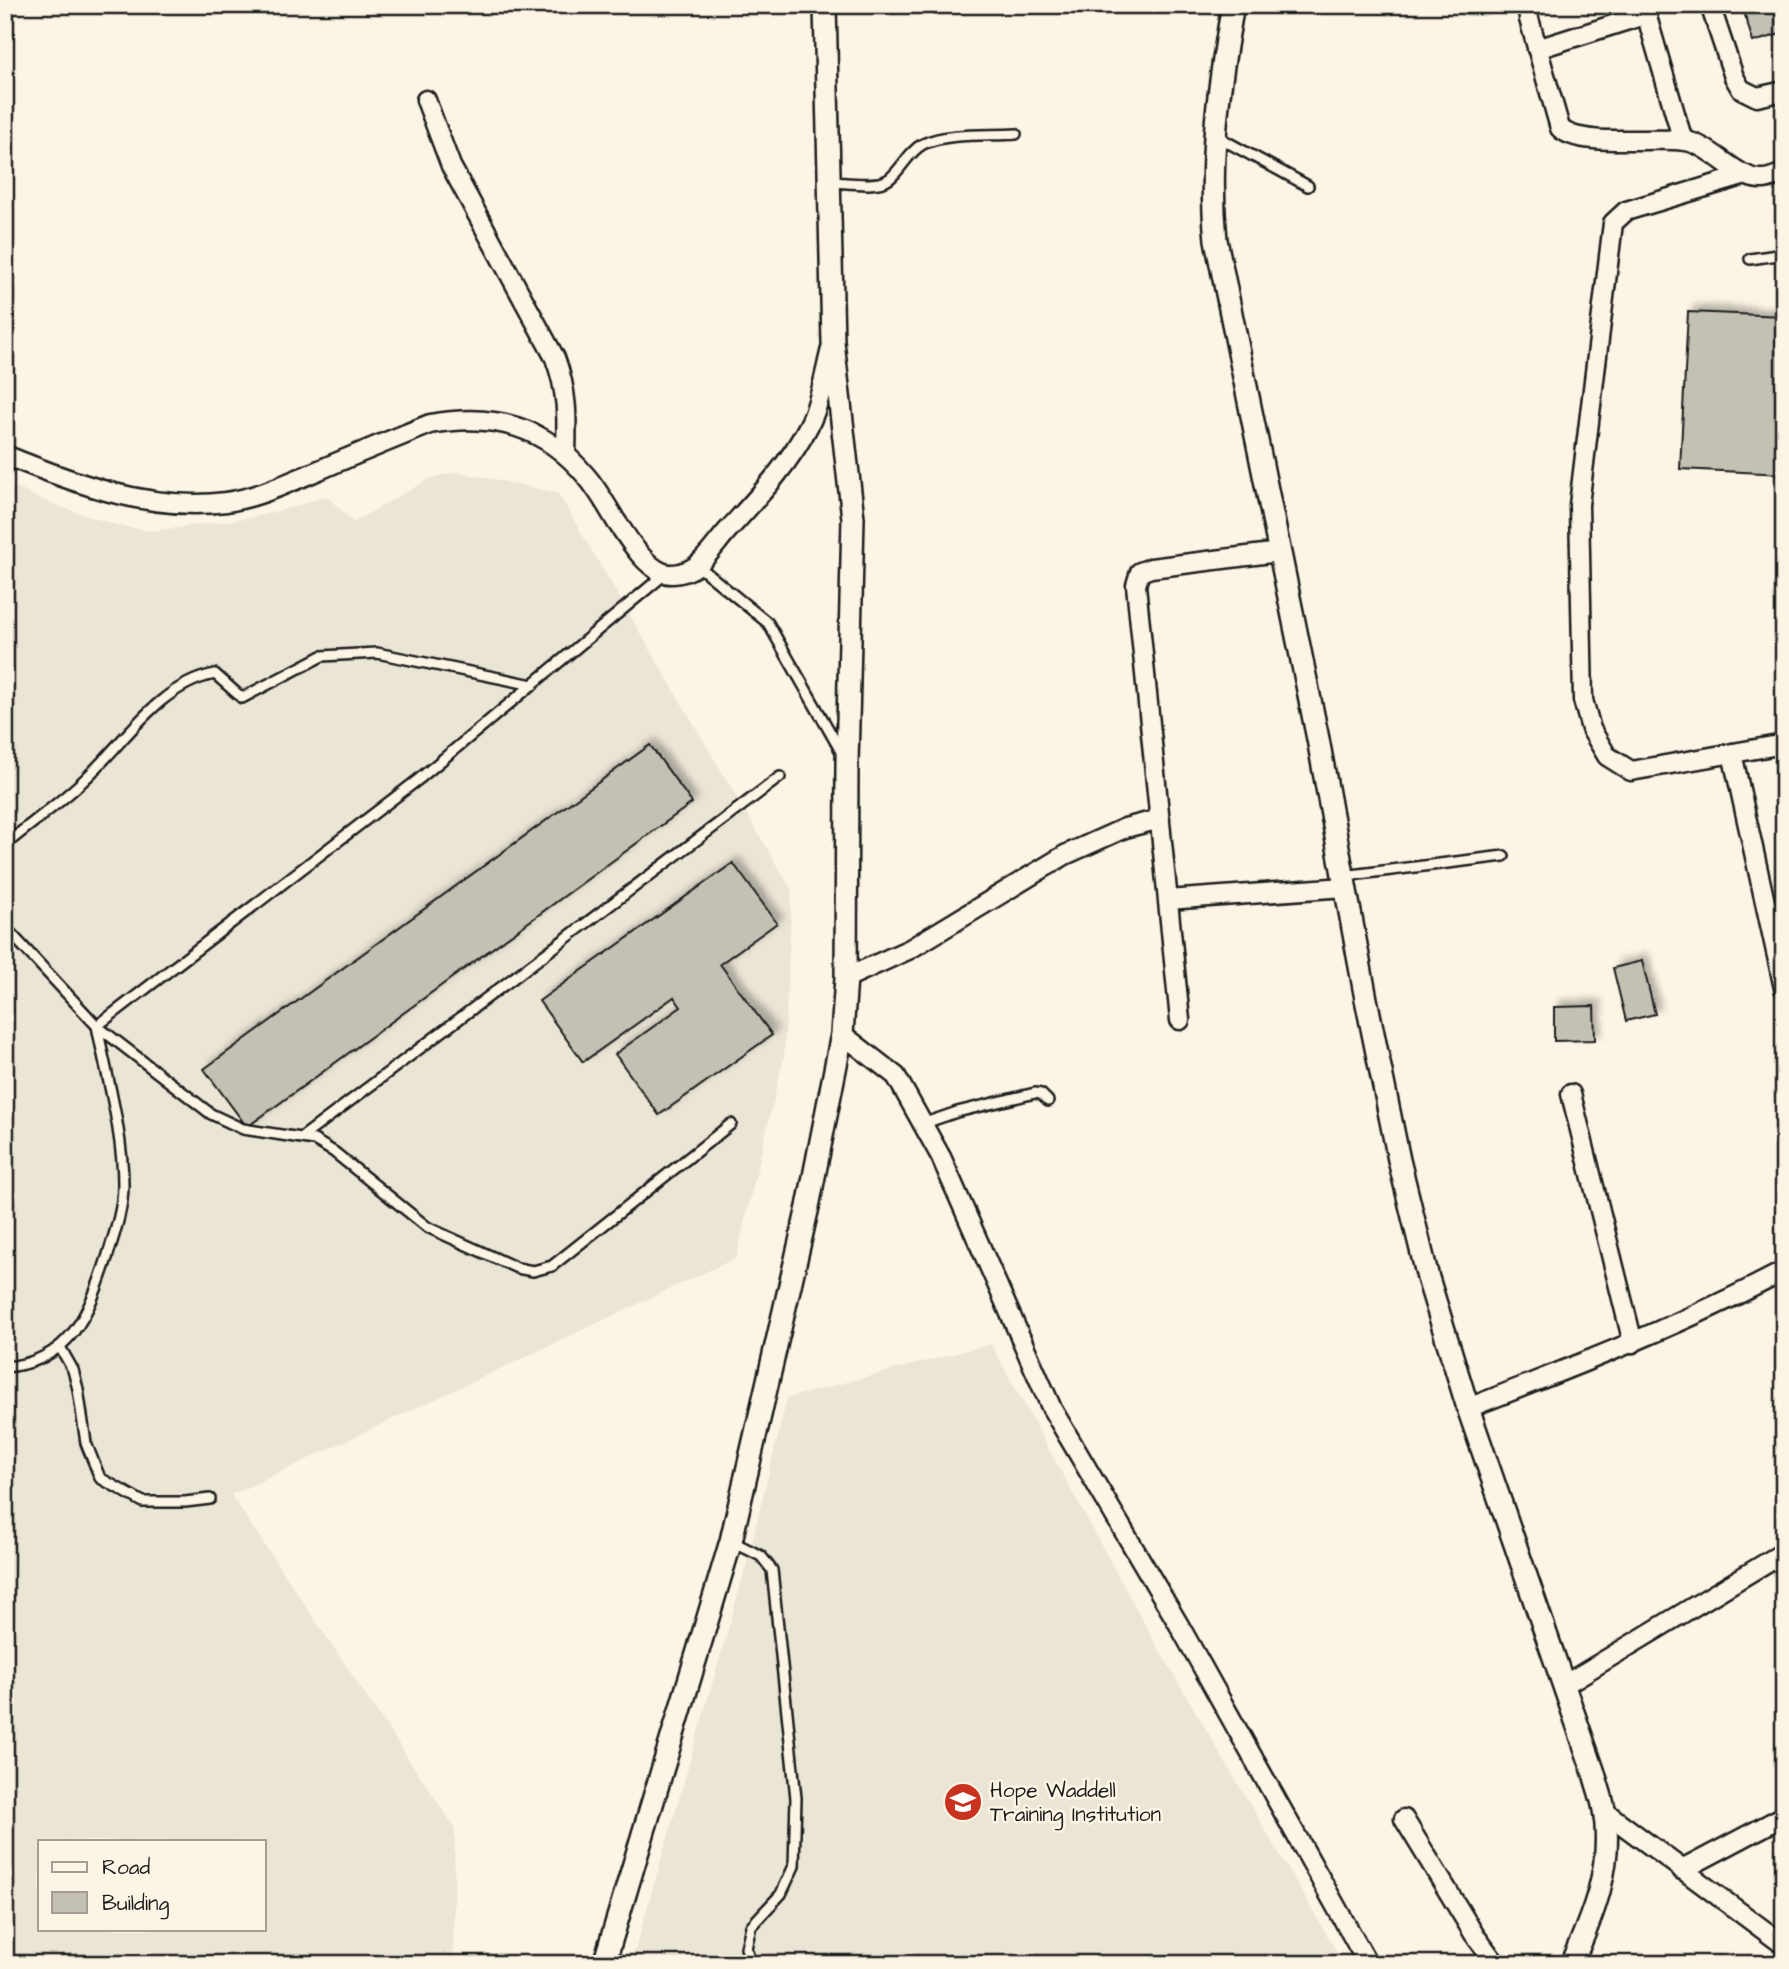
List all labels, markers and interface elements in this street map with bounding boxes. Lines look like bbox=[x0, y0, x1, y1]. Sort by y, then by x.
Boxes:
place label: Hope Waddell Training Institution bbox=[990, 1776, 1161, 1831]
school or university icon: Hope Waddell Training Institution bbox=[942, 1781, 984, 1823]
legend bbox=[38, 1840, 266, 1930]
text: Road bbox=[102, 1853, 150, 1882]
text: Building bbox=[102, 1889, 170, 1920]

